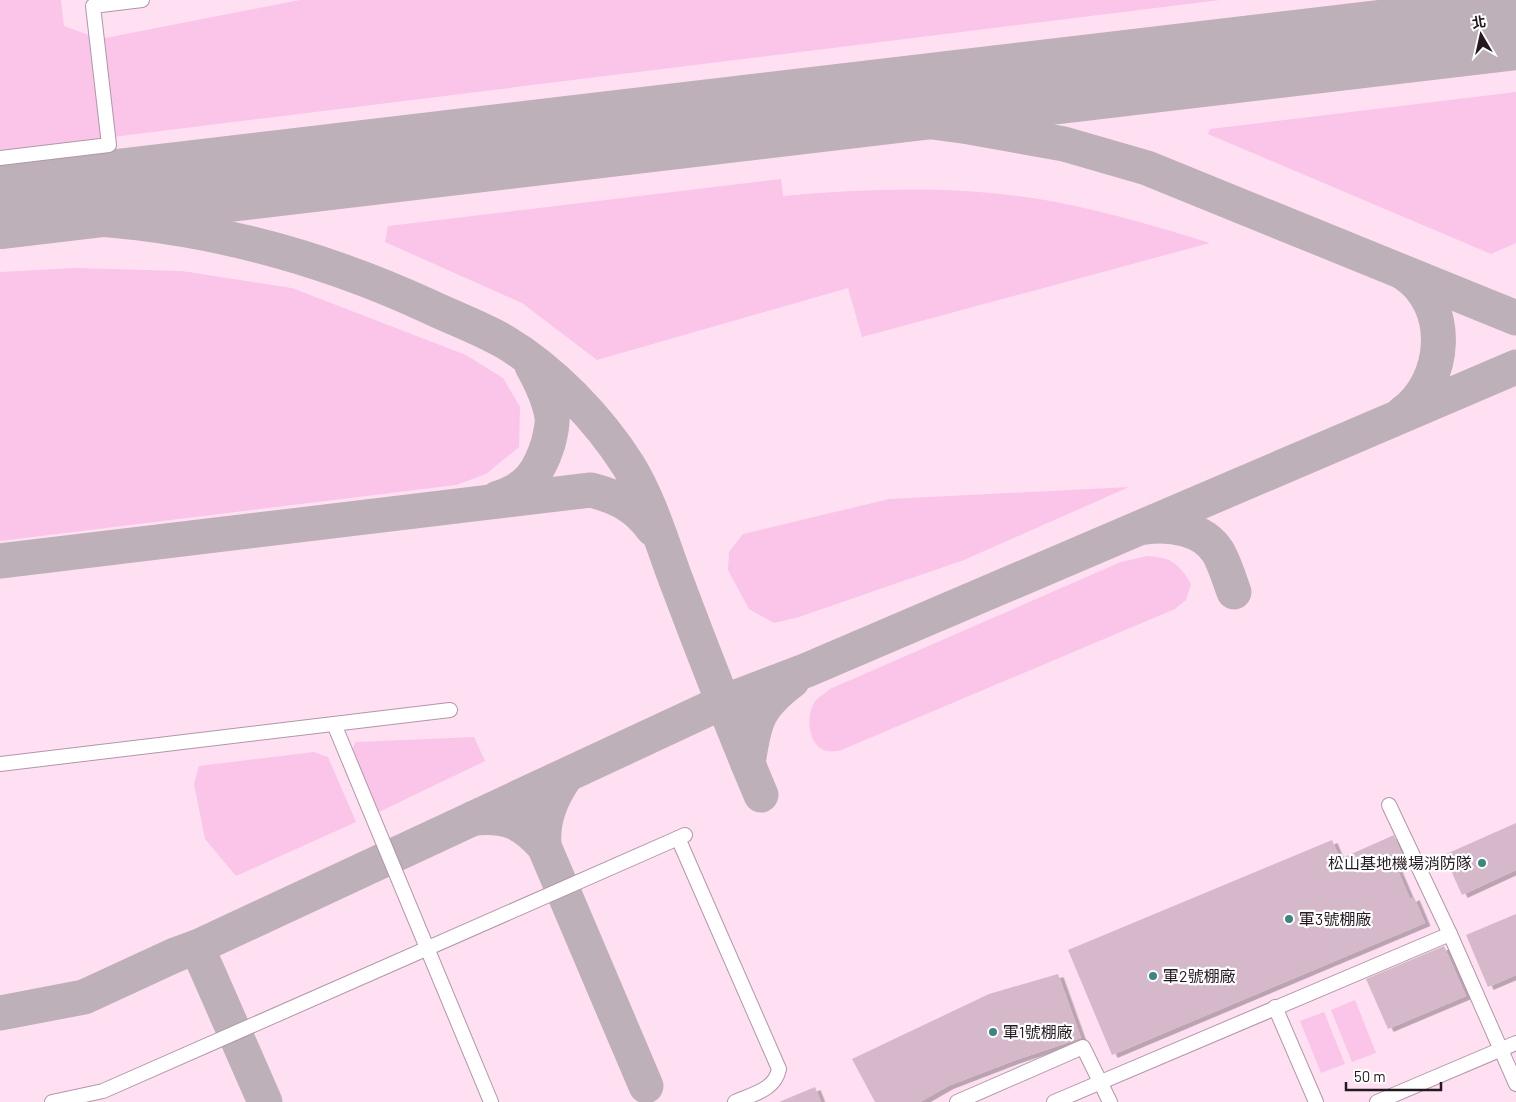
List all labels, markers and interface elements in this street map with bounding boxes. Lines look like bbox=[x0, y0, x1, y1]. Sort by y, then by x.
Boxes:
north arrow bbox=[1456, 10, 1506, 60]
text: 北 bbox=[1471, 12, 1487, 31]
place label: 松山基地機場消防隊 bbox=[1328, 853, 1472, 872]
marker: 松山基地機場消防隊 bbox=[1476, 857, 1488, 869]
place label: 軍3號棚廠 bbox=[1299, 909, 1371, 928]
marker: 軍3號棚廠 bbox=[1283, 913, 1295, 925]
place label: 軍2號棚廠 bbox=[1163, 966, 1236, 985]
marker: 軍2號棚廠 bbox=[1147, 970, 1159, 982]
place label: 軍1號棚廠 bbox=[1003, 1022, 1073, 1041]
marker: 軍1號棚廠 bbox=[987, 1026, 999, 1038]
scale bar bbox=[1346, 1060, 1441, 1092]
text: 50 m bbox=[1354, 1067, 1386, 1085]

